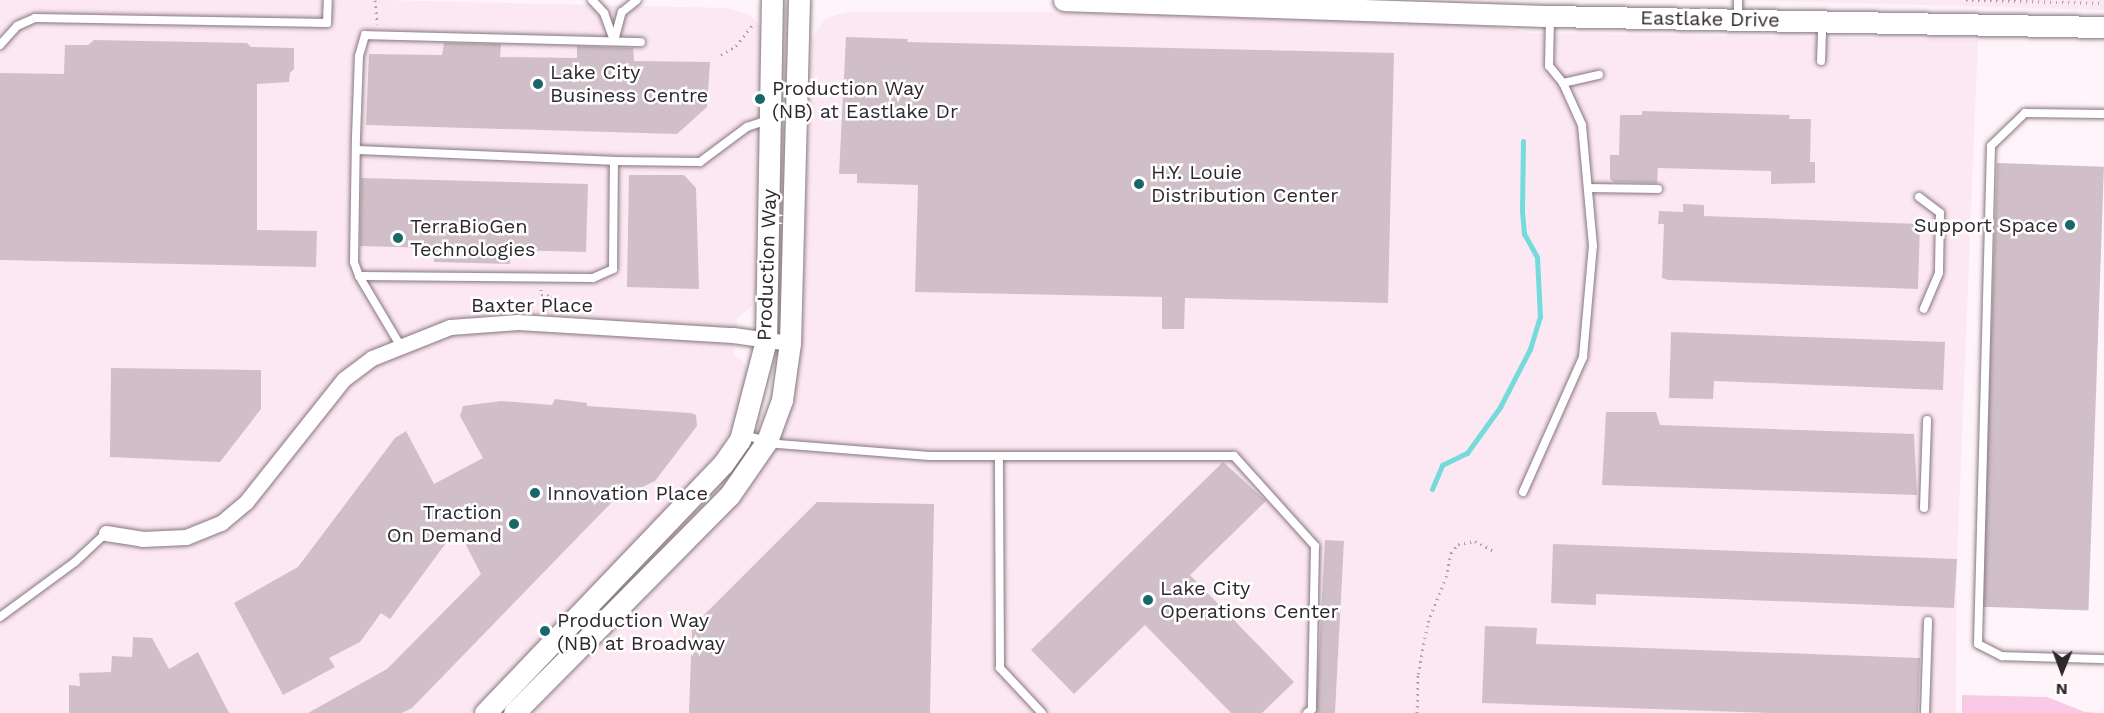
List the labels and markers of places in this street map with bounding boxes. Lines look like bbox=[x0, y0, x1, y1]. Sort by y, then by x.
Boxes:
place label: Lake City Business Centre bbox=[550, 60, 708, 107]
place label: Production Way (NB) at Eastlake Dr bbox=[772, 76, 958, 123]
marker: Lake City Business Centre bbox=[531, 77, 545, 91]
marker: Production Way (NB) at Eastlake Dr bbox=[753, 92, 767, 106]
place label: H.Y. Louie Distribution Center bbox=[1151, 160, 1338, 207]
marker: H.Y. Louie Distribution Center bbox=[1132, 177, 1146, 191]
place label: Support Space bbox=[1914, 213, 2058, 237]
place label: TerraBioGen Technologies bbox=[410, 214, 536, 261]
marker: Support Space bbox=[2063, 218, 2077, 232]
marker: TerraBioGen Technologies bbox=[391, 231, 405, 245]
place label: Innovation Place bbox=[547, 481, 708, 505]
marker: Innovation Place bbox=[528, 486, 542, 500]
place label: Traction On Demand bbox=[387, 500, 502, 547]
marker: Traction On Demand bbox=[507, 517, 521, 531]
place label: Lake City Operations Center bbox=[1160, 576, 1339, 623]
marker: Lake City Operations Center bbox=[1141, 593, 1155, 607]
place label: Production Way (NB) at Broadway bbox=[557, 608, 725, 655]
marker: Production Way (NB) at Broadway bbox=[538, 624, 552, 638]

